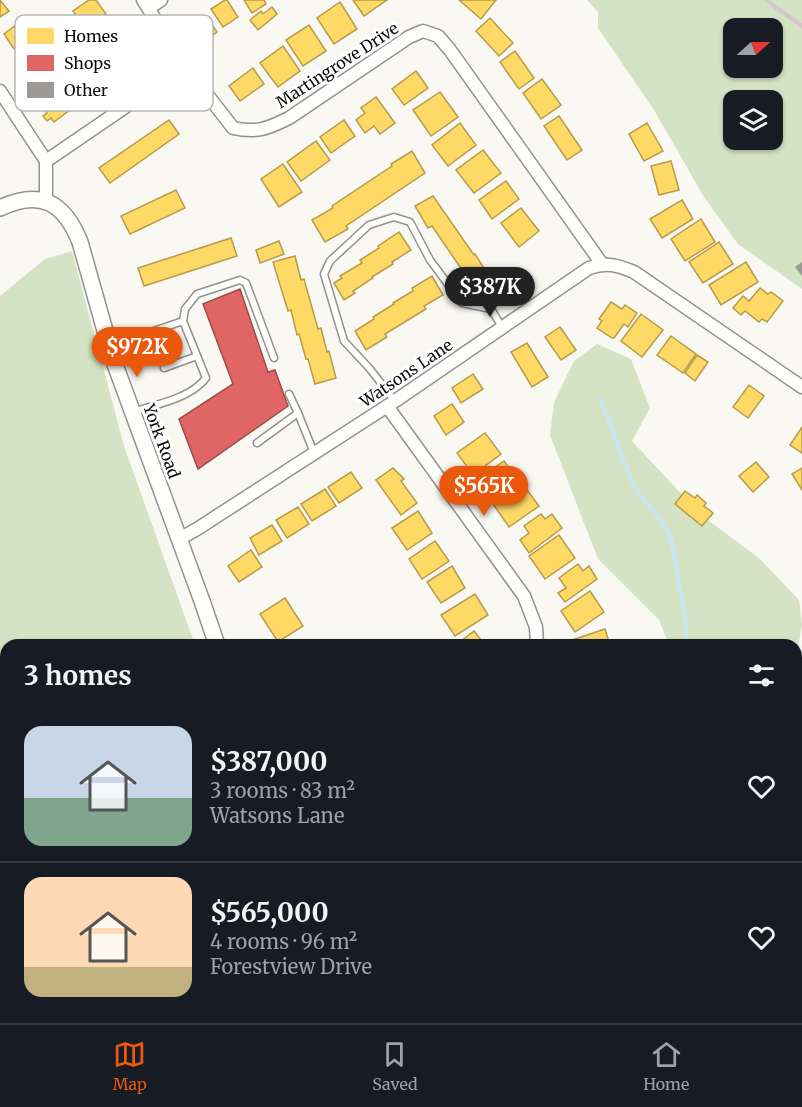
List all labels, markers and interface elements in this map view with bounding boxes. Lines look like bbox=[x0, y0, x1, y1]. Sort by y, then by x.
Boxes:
legend bbox=[15, 15, 213, 111]
street label: Martingrove Drive bbox=[272, 18, 402, 112]
north arrow bbox=[723, 18, 783, 78]
map controls bbox=[723, 18, 783, 150]
text: Homes bbox=[64, 26, 118, 46]
text: Shops bbox=[64, 53, 111, 73]
text: Other bbox=[64, 80, 108, 100]
button: layers bbox=[723, 90, 783, 150]
pin: $387K bbox=[448, 267, 532, 318]
text: $387K bbox=[459, 274, 521, 299]
pin: $972K bbox=[95, 327, 179, 378]
text: $972K bbox=[106, 334, 168, 359]
street label: Watsons Lane bbox=[355, 335, 456, 412]
street label: York Road bbox=[139, 400, 185, 481]
pin: $565K bbox=[442, 466, 526, 517]
text: $565K bbox=[453, 473, 515, 498]
text: 3 homes bbox=[24, 659, 132, 692]
icon: filters bbox=[745, 659, 778, 692]
text: $387,000 bbox=[210, 745, 327, 778]
icon: home bbox=[72, 750, 144, 822]
icon: heart bbox=[745, 770, 778, 803]
text: 3 rooms · 83 m² bbox=[210, 778, 355, 803]
text: Watsons Lane bbox=[210, 803, 344, 828]
text: $565,000 bbox=[210, 896, 329, 929]
icon: home bbox=[72, 901, 144, 973]
icon: heart bbox=[745, 921, 778, 954]
text: 4 rooms · 96 m² bbox=[210, 929, 357, 954]
text: Forestview Drive bbox=[210, 954, 372, 979]
tab: Map bbox=[113, 1038, 147, 1094]
tab: Saved bbox=[372, 1038, 418, 1094]
tab: Home bbox=[643, 1038, 689, 1094]

